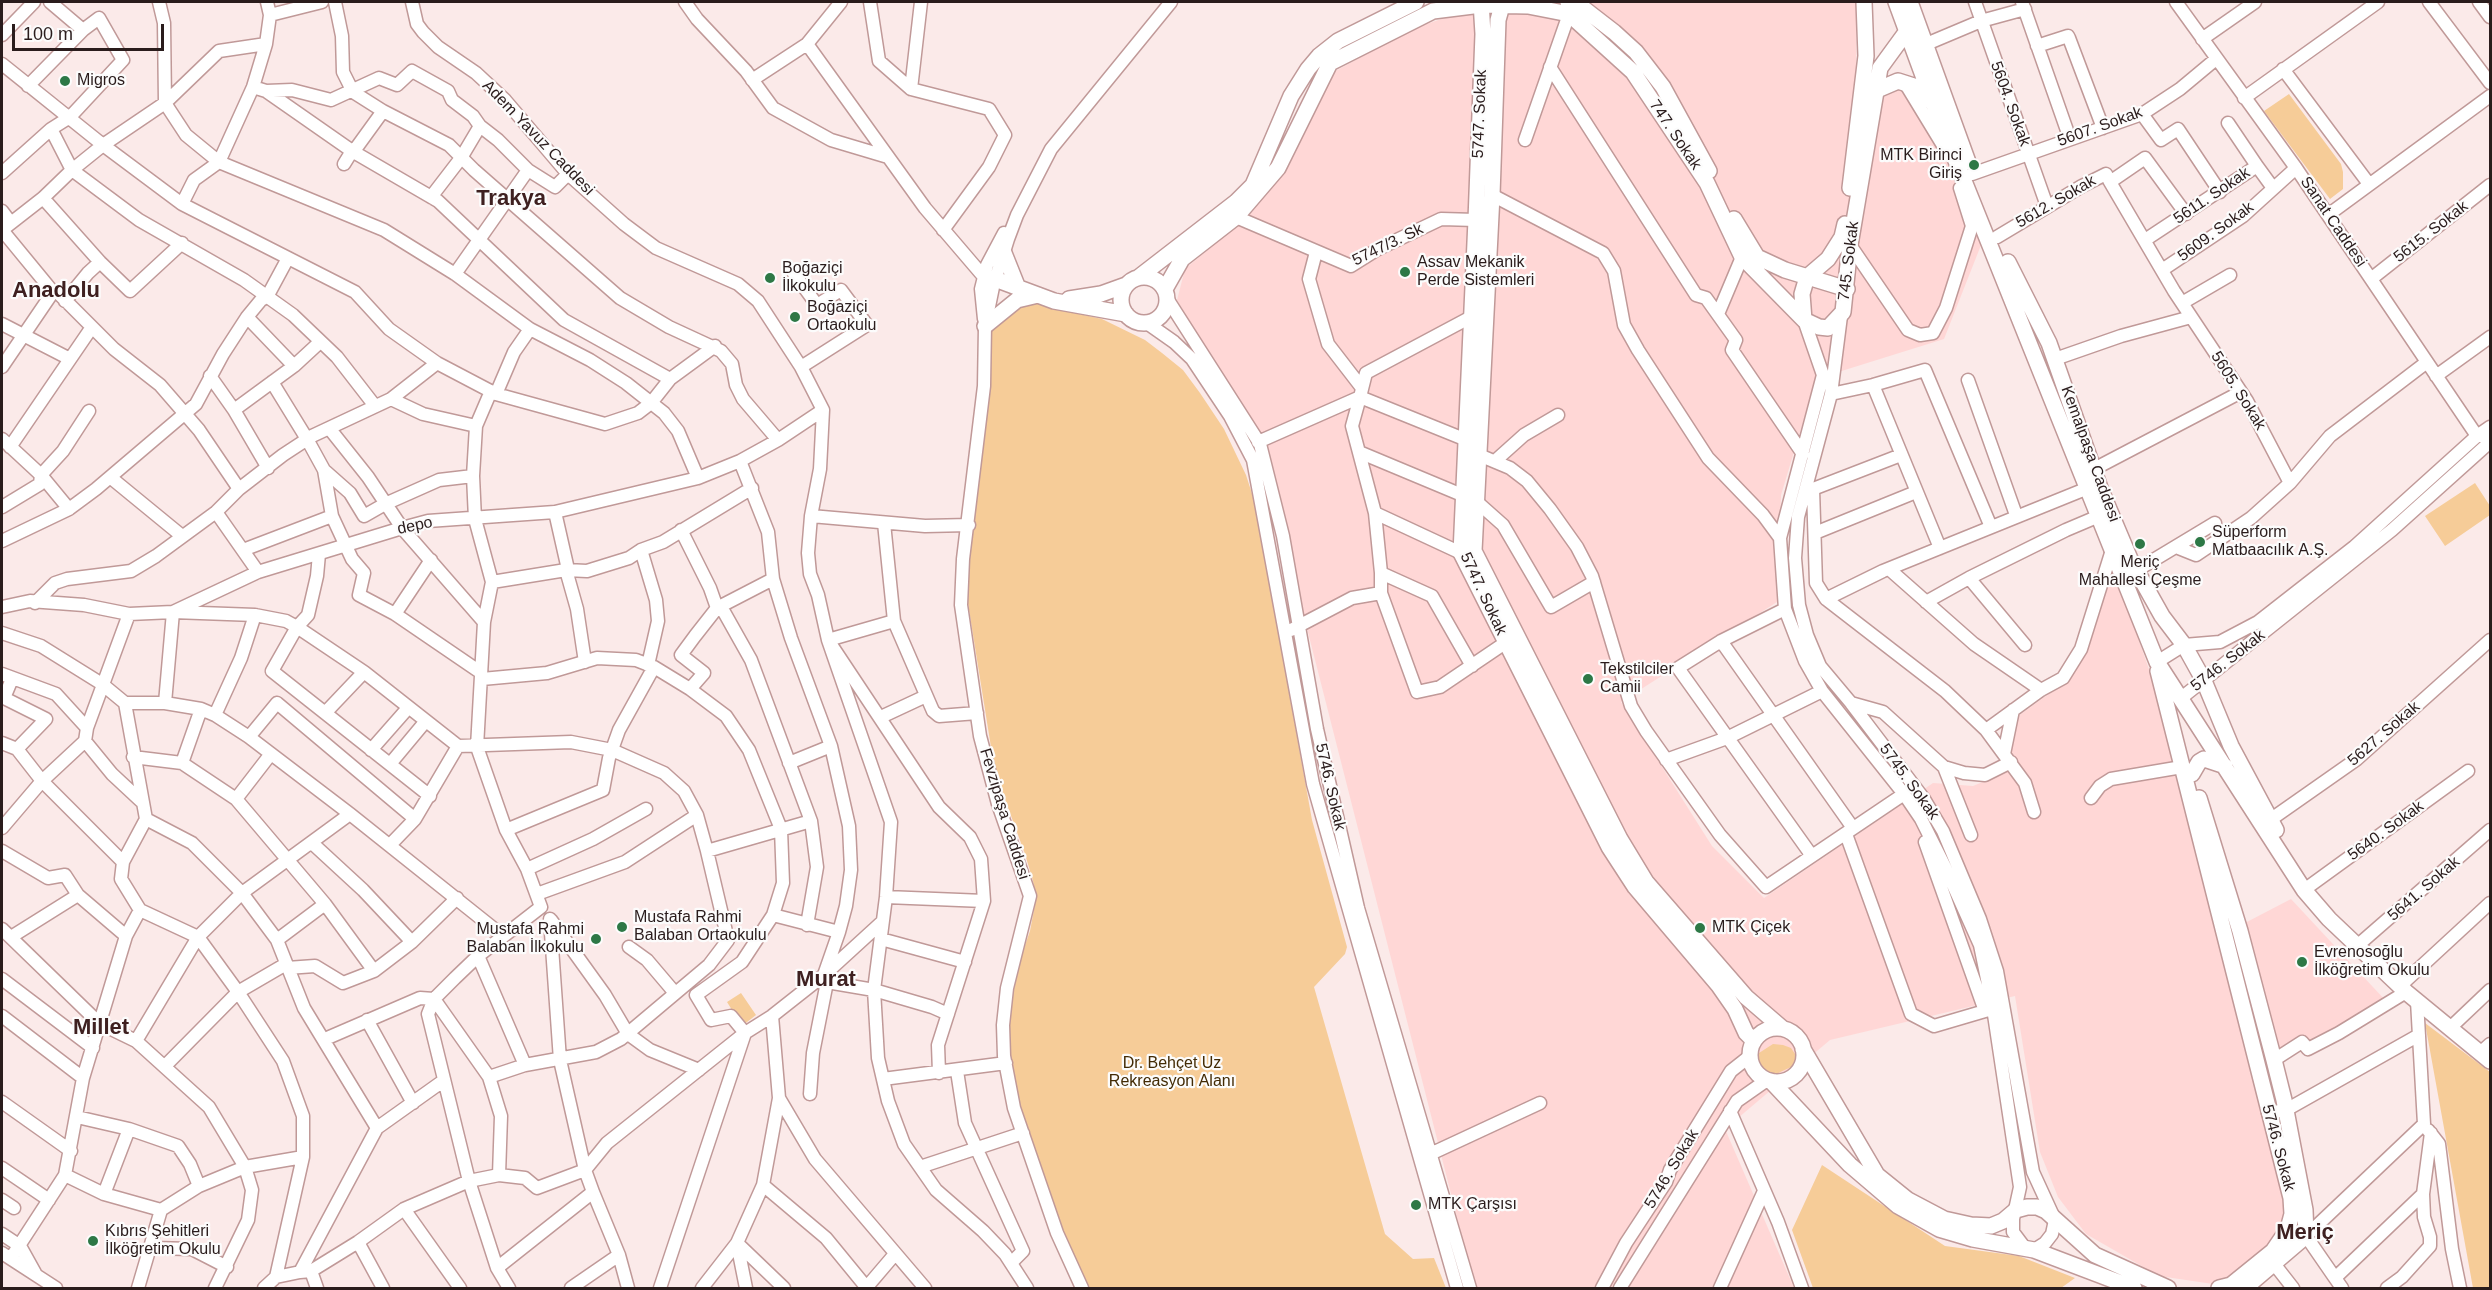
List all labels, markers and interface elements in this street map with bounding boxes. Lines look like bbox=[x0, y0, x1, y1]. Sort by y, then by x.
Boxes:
scale bar bbox=[15, 12, 166, 50]
text: 100 m bbox=[23, 24, 73, 44]
street label: 5604. Sokak bbox=[1986, 59, 2034, 149]
street label: 5747. Sokak bbox=[1469, 69, 1491, 159]
place label: Migros bbox=[77, 71, 125, 91]
marker: Migros bbox=[58, 74, 72, 88]
street label: Adem Yavuz Caddesi bbox=[478, 76, 598, 200]
street label: 747. Sokak bbox=[1645, 96, 1705, 174]
street label: 5607. Sokak bbox=[2055, 103, 2145, 151]
place label: MTK Birinci Giriş bbox=[1880, 146, 1962, 184]
marker: MTK Birinci Giriş bbox=[1967, 158, 1981, 172]
street label: 5611. Sokak bbox=[2170, 164, 2254, 228]
street label: 5612. Sokak bbox=[2013, 171, 2099, 233]
street label: Sanat Caddesi bbox=[2296, 173, 2370, 271]
district label: Trakya bbox=[476, 186, 546, 212]
street label: 5615. Sokak bbox=[2390, 197, 2472, 267]
street label: 5609. Sokak bbox=[2174, 198, 2258, 266]
street label: 5747/3. Sk bbox=[1349, 220, 1427, 270]
street label: 745. Sokak bbox=[1835, 220, 1863, 302]
place label: Assav Mekanik Perde Sistemleri bbox=[1417, 253, 1534, 291]
place label: Boğaziçi İlkokulu bbox=[782, 259, 842, 297]
marker: Assav Mekanik Perde Sistemleri bbox=[1398, 265, 1412, 279]
marker: Boğaziçi İlkokulu bbox=[763, 271, 777, 285]
district label: Anadolu bbox=[12, 278, 100, 304]
place label: Boğaziçi Ortaokulu bbox=[807, 298, 876, 336]
marker: Boğaziçi Ortaokulu bbox=[788, 310, 802, 324]
street label: 5605. Sokak bbox=[2206, 348, 2270, 434]
street label: Kemalpaşa Caddesi bbox=[2056, 383, 2124, 525]
street label: depo bbox=[396, 513, 434, 539]
place label: Süperform Matbaacılık A.Ş. bbox=[2212, 523, 2328, 561]
marker: Süperform Matbaacılık A.Ş. bbox=[2193, 535, 2207, 549]
marker: Meriç Mahallesi Çeşme bbox=[2133, 537, 2147, 551]
street label: 5747. Sokak bbox=[1456, 550, 1510, 638]
place label: Meriç Mahallesi Çeşme bbox=[2079, 553, 2201, 591]
street label: 5746. Sokak bbox=[2187, 626, 2269, 696]
place label: Tekstilciler Camii bbox=[1600, 660, 1674, 698]
marker: Tekstilciler Camii bbox=[1581, 672, 1595, 686]
street label: 5627. Sokak bbox=[2344, 698, 2424, 770]
street label: 5745. Sokak bbox=[1875, 740, 1943, 824]
street label: 5746. Sokak bbox=[1311, 742, 1349, 832]
street label: Fevzipaşa Caddesi bbox=[975, 746, 1033, 882]
street label: 5640. Sokak bbox=[2344, 797, 2428, 865]
street label: 5641. Sokak bbox=[2384, 853, 2464, 925]
place label: Mustafa Rahmi Balaban Ortaokulu bbox=[634, 908, 767, 946]
place label: MTK Çiçek bbox=[1712, 918, 1790, 938]
place label: Mustafa Rahmi Balaban İlkokulu bbox=[467, 920, 584, 958]
marker: Mustafa Rahmi Balaban Ortaokulu bbox=[615, 920, 629, 934]
marker: MTK Çiçek bbox=[1693, 921, 1707, 935]
marker: Mustafa Rahmi Balaban İlkokulu bbox=[589, 932, 603, 946]
place label: Evrenosoğlu İlköğretim Okulu bbox=[2314, 943, 2430, 981]
marker: Evrenosoğlu İlköğretim Okulu bbox=[2295, 955, 2309, 969]
district label: Murat bbox=[796, 967, 856, 993]
district label: Millet bbox=[73, 1015, 129, 1041]
park label: Dr. Behçet Uz Rekreasyon Alanı bbox=[1109, 1054, 1235, 1092]
street label: 5746. Sokak bbox=[2257, 1103, 2299, 1193]
street label: 5746. Sokak bbox=[1641, 1126, 1703, 1212]
place label: MTK Çarşısı bbox=[1428, 1195, 1517, 1215]
marker: MTK Çarşısı bbox=[1409, 1198, 1423, 1212]
district label: Meriç bbox=[2276, 1220, 2334, 1246]
place label: Kıbrıs Şehitleri İlköğretim Okulu bbox=[105, 1222, 221, 1260]
marker: Kıbrıs Şehitleri İlköğretim Okulu bbox=[86, 1234, 100, 1248]

